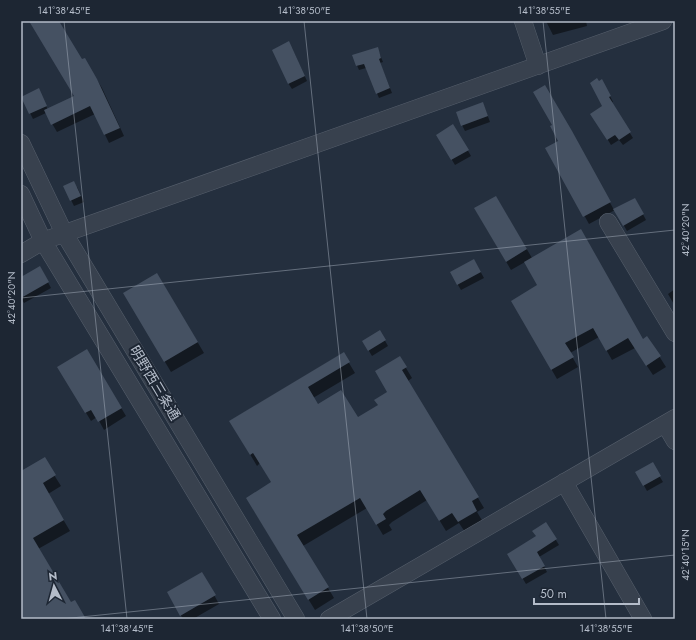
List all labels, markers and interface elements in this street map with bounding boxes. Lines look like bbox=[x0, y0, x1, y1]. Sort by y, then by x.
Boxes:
text: 141°38'45"E bbox=[38, 3, 91, 18]
text: 141°38'50"E bbox=[277, 3, 331, 18]
text: 141°38'55"E bbox=[518, 3, 570, 18]
text: 42°40'20"N bbox=[678, 203, 693, 257]
text: 42°40'20"N bbox=[4, 271, 19, 325]
street label: 明野西三条通 bbox=[125, 342, 185, 424]
text: 42°40'15"N bbox=[678, 529, 693, 581]
north arrow bbox=[34, 566, 74, 606]
text: N bbox=[48, 568, 58, 584]
scale bar bbox=[534, 580, 639, 606]
text: 50 m bbox=[540, 585, 567, 603]
text: 141°38'45"E bbox=[101, 621, 154, 636]
text: 141°38'50"E bbox=[340, 621, 394, 636]
text: 141°38'55"E bbox=[580, 621, 632, 636]

